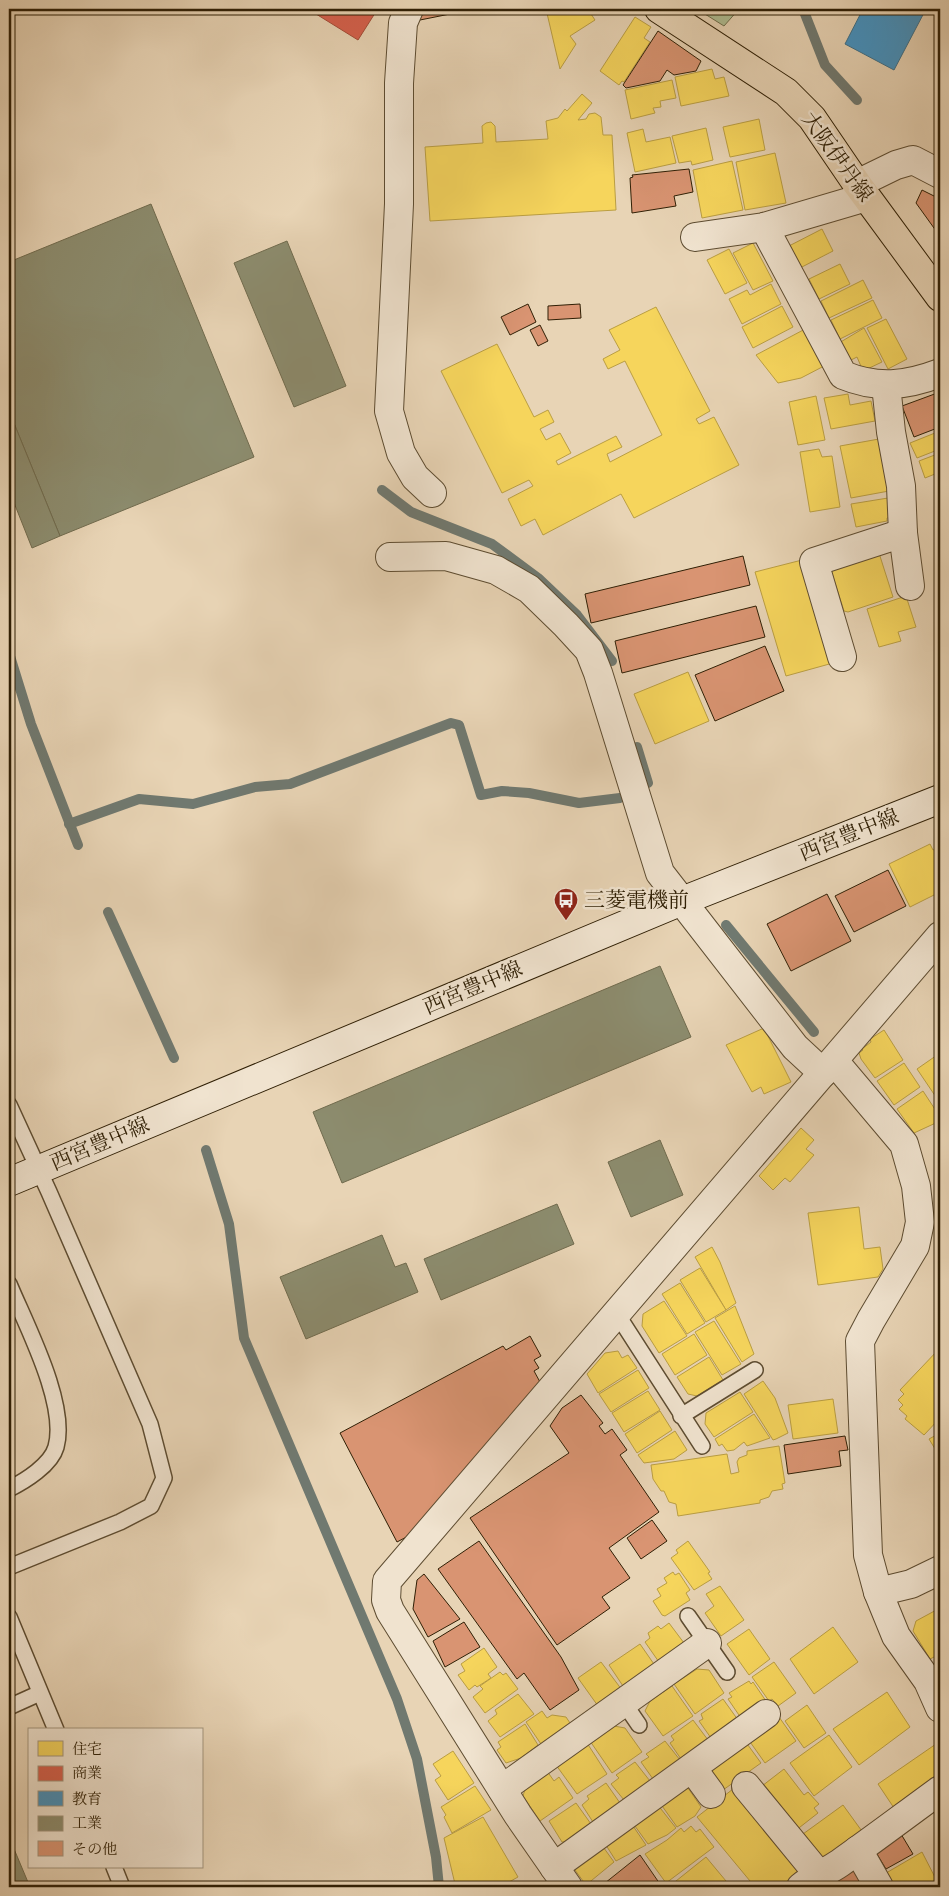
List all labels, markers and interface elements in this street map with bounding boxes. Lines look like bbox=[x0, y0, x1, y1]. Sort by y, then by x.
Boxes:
street label: 大阪伊丹線 bbox=[795, 107, 879, 207]
street label: 西宮豊中線 bbox=[795, 803, 903, 867]
bus stop icon: 三菱電機前 bbox=[553, 887, 579, 921]
place label: 三菱電機前 bbox=[584, 887, 689, 914]
street label: 西宮豊中線 bbox=[419, 955, 527, 1021]
street label: 西宮豊中線 bbox=[46, 1111, 154, 1177]
legend bbox=[28, 1728, 202, 1868]
text: 住宅 bbox=[72, 1740, 102, 1759]
text: 商業 bbox=[72, 1764, 102, 1783]
text: 教育 bbox=[72, 1790, 102, 1809]
text: 工業 bbox=[72, 1814, 102, 1833]
text: その他 bbox=[72, 1840, 117, 1859]

